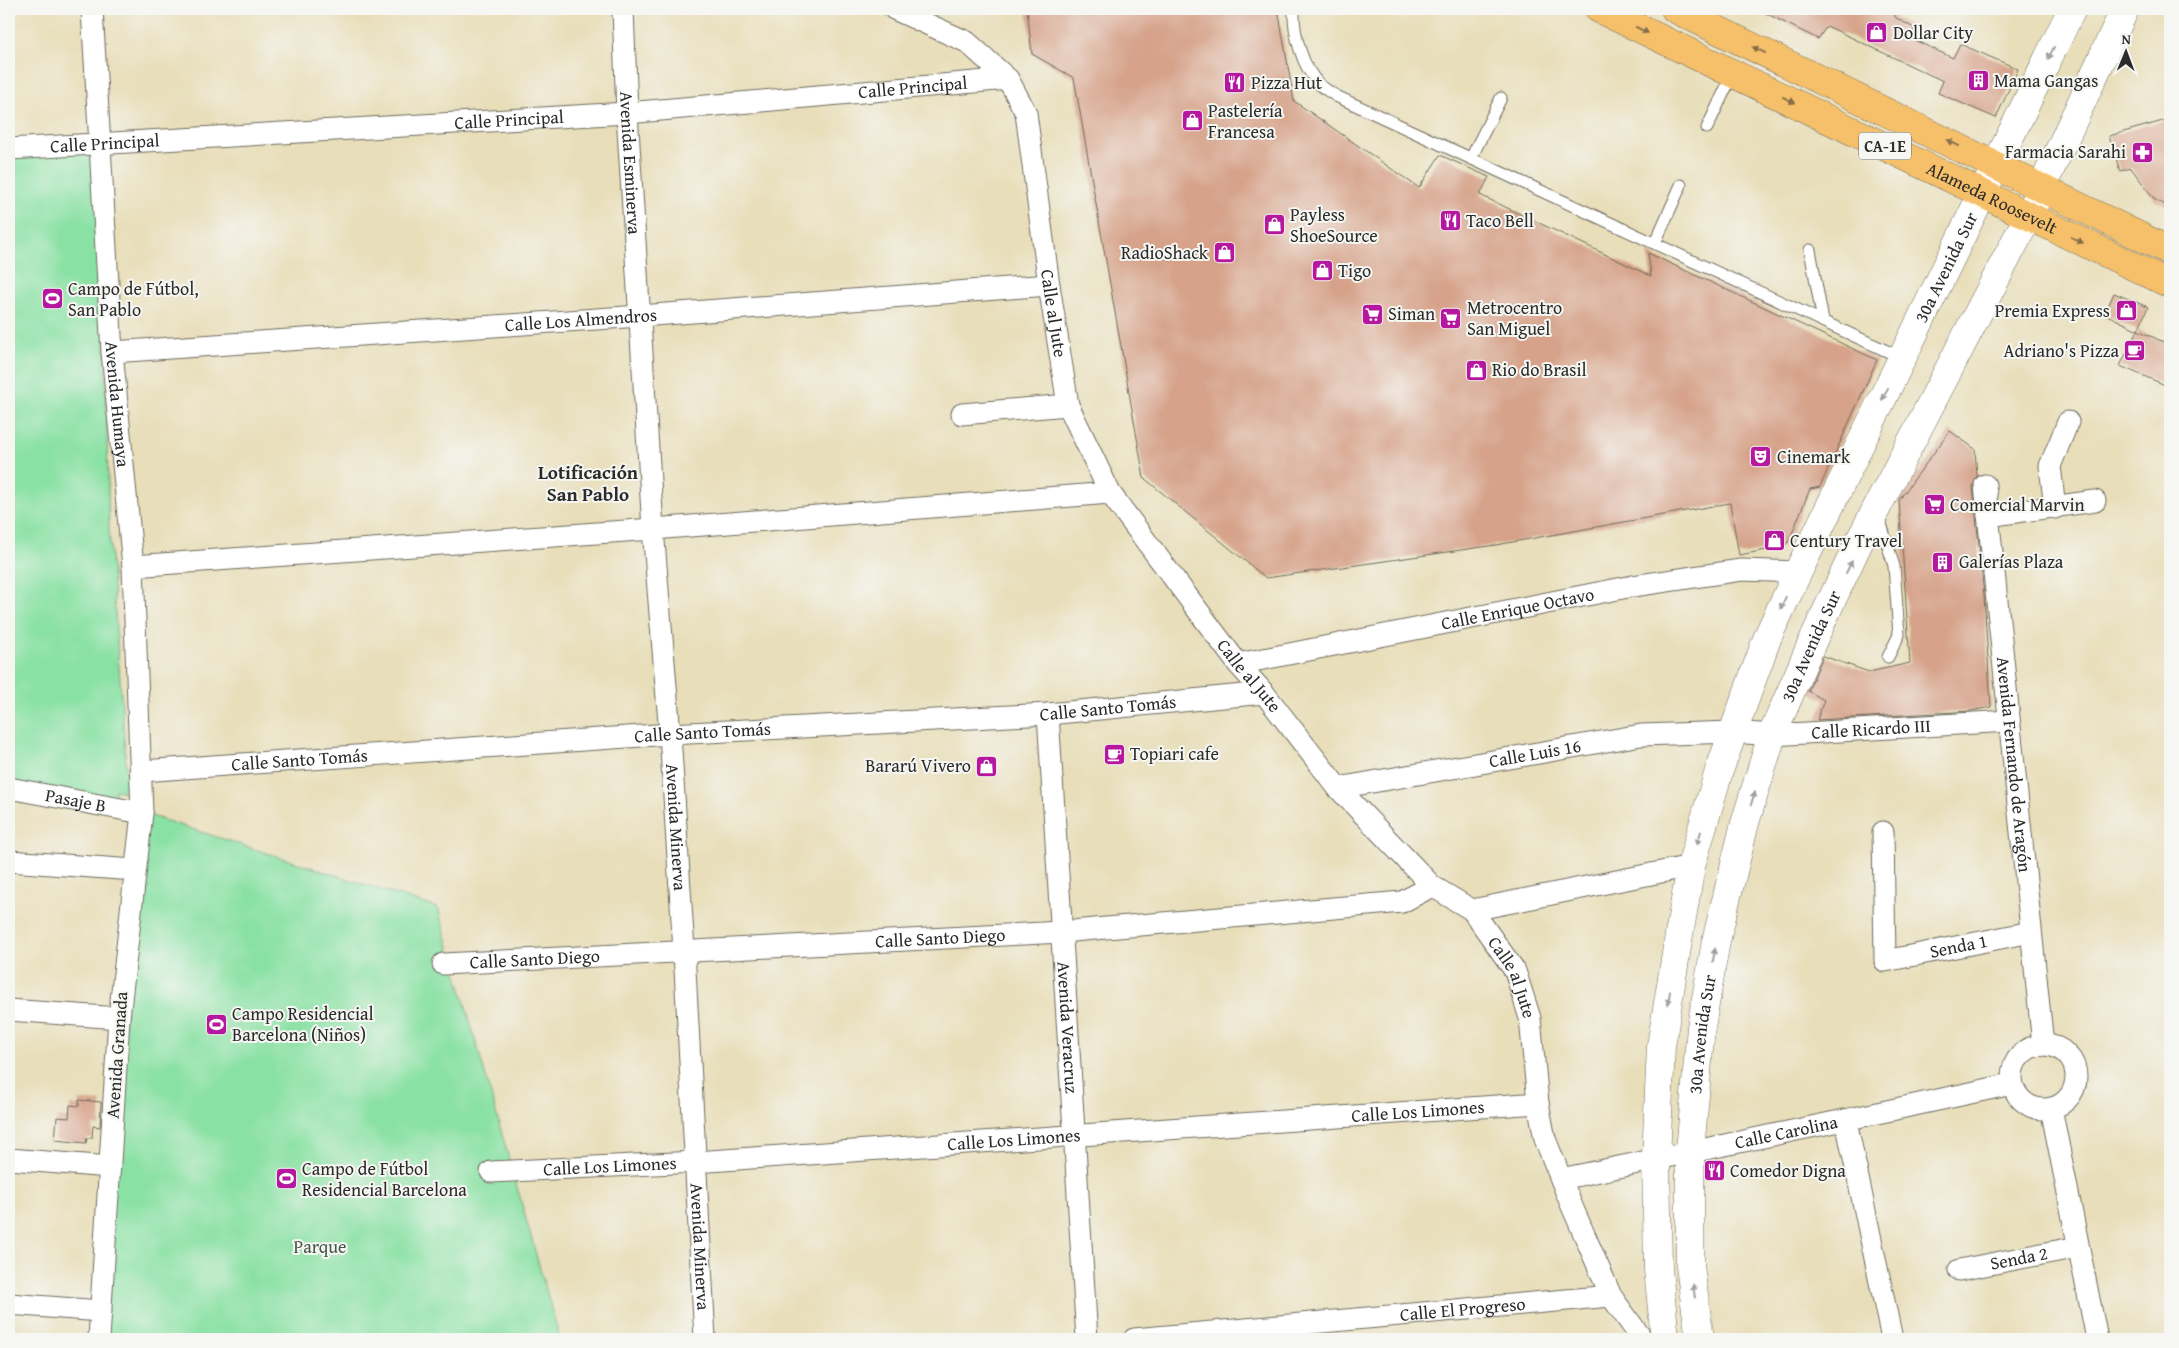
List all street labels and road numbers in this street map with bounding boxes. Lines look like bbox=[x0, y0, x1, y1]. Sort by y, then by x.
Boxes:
street label: Calle Principal bbox=[857, 69, 968, 105]
street label: Avenida Esminerva bbox=[613, 91, 649, 236]
street label: Calle Principal bbox=[454, 103, 565, 136]
street label: Calle Principal bbox=[49, 126, 160, 160]
road number: CA-1E bbox=[1859, 132, 1911, 160]
street label: Alameda Roosevelt bbox=[1922, 155, 2063, 241]
street label: 30a Avenida Sur bbox=[1907, 207, 1984, 327]
street label: Calle al Jute bbox=[1034, 268, 1074, 359]
street label: Calle Los Almendros bbox=[504, 301, 658, 338]
street label: Avenida Humaya bbox=[98, 340, 137, 469]
street label: Calle Enrique Octavo bbox=[1439, 580, 1596, 637]
street label: 30a Avenida Sur bbox=[1774, 585, 1848, 706]
street label: Calle al Jute bbox=[1211, 633, 1288, 718]
street label: Avenida Fernando de Aragón bbox=[1990, 655, 2039, 874]
street label: Calle Santo Tomás bbox=[1039, 688, 1177, 727]
street label: Calle Ricardo III bbox=[1811, 712, 1931, 746]
street label: Calle Santo Tomás bbox=[633, 715, 772, 749]
street label: Calle Luis 16 bbox=[1487, 732, 1583, 774]
street label: Calle Santo Tomás bbox=[230, 741, 369, 778]
street label: Avenida Minerva bbox=[659, 763, 694, 892]
street label: Pasaje B bbox=[43, 781, 109, 819]
street label: Calle Santo Diego bbox=[874, 921, 1006, 955]
street label: Senda 1 bbox=[1927, 927, 1990, 965]
street label: Calle al Jute bbox=[1481, 930, 1543, 1022]
street label: Calle Santo Diego bbox=[469, 942, 601, 976]
street label: Avenida Veracruz bbox=[1050, 960, 1086, 1094]
street label: 30a Avenida Sur bbox=[1681, 972, 1723, 1095]
street label: Avenida Granada bbox=[99, 990, 134, 1119]
street label: Calle Los Limones bbox=[1350, 1093, 1485, 1129]
street label: Calle Carolina bbox=[1732, 1108, 1840, 1156]
street label: Calle Los Limones bbox=[946, 1121, 1081, 1157]
street label: Calle Los Limones bbox=[543, 1149, 677, 1182]
street label: Avenida Minerva bbox=[684, 1182, 717, 1311]
street label: Senda 2 bbox=[1988, 1239, 2050, 1277]
street label: Calle El Progreso bbox=[1399, 1290, 1527, 1328]

